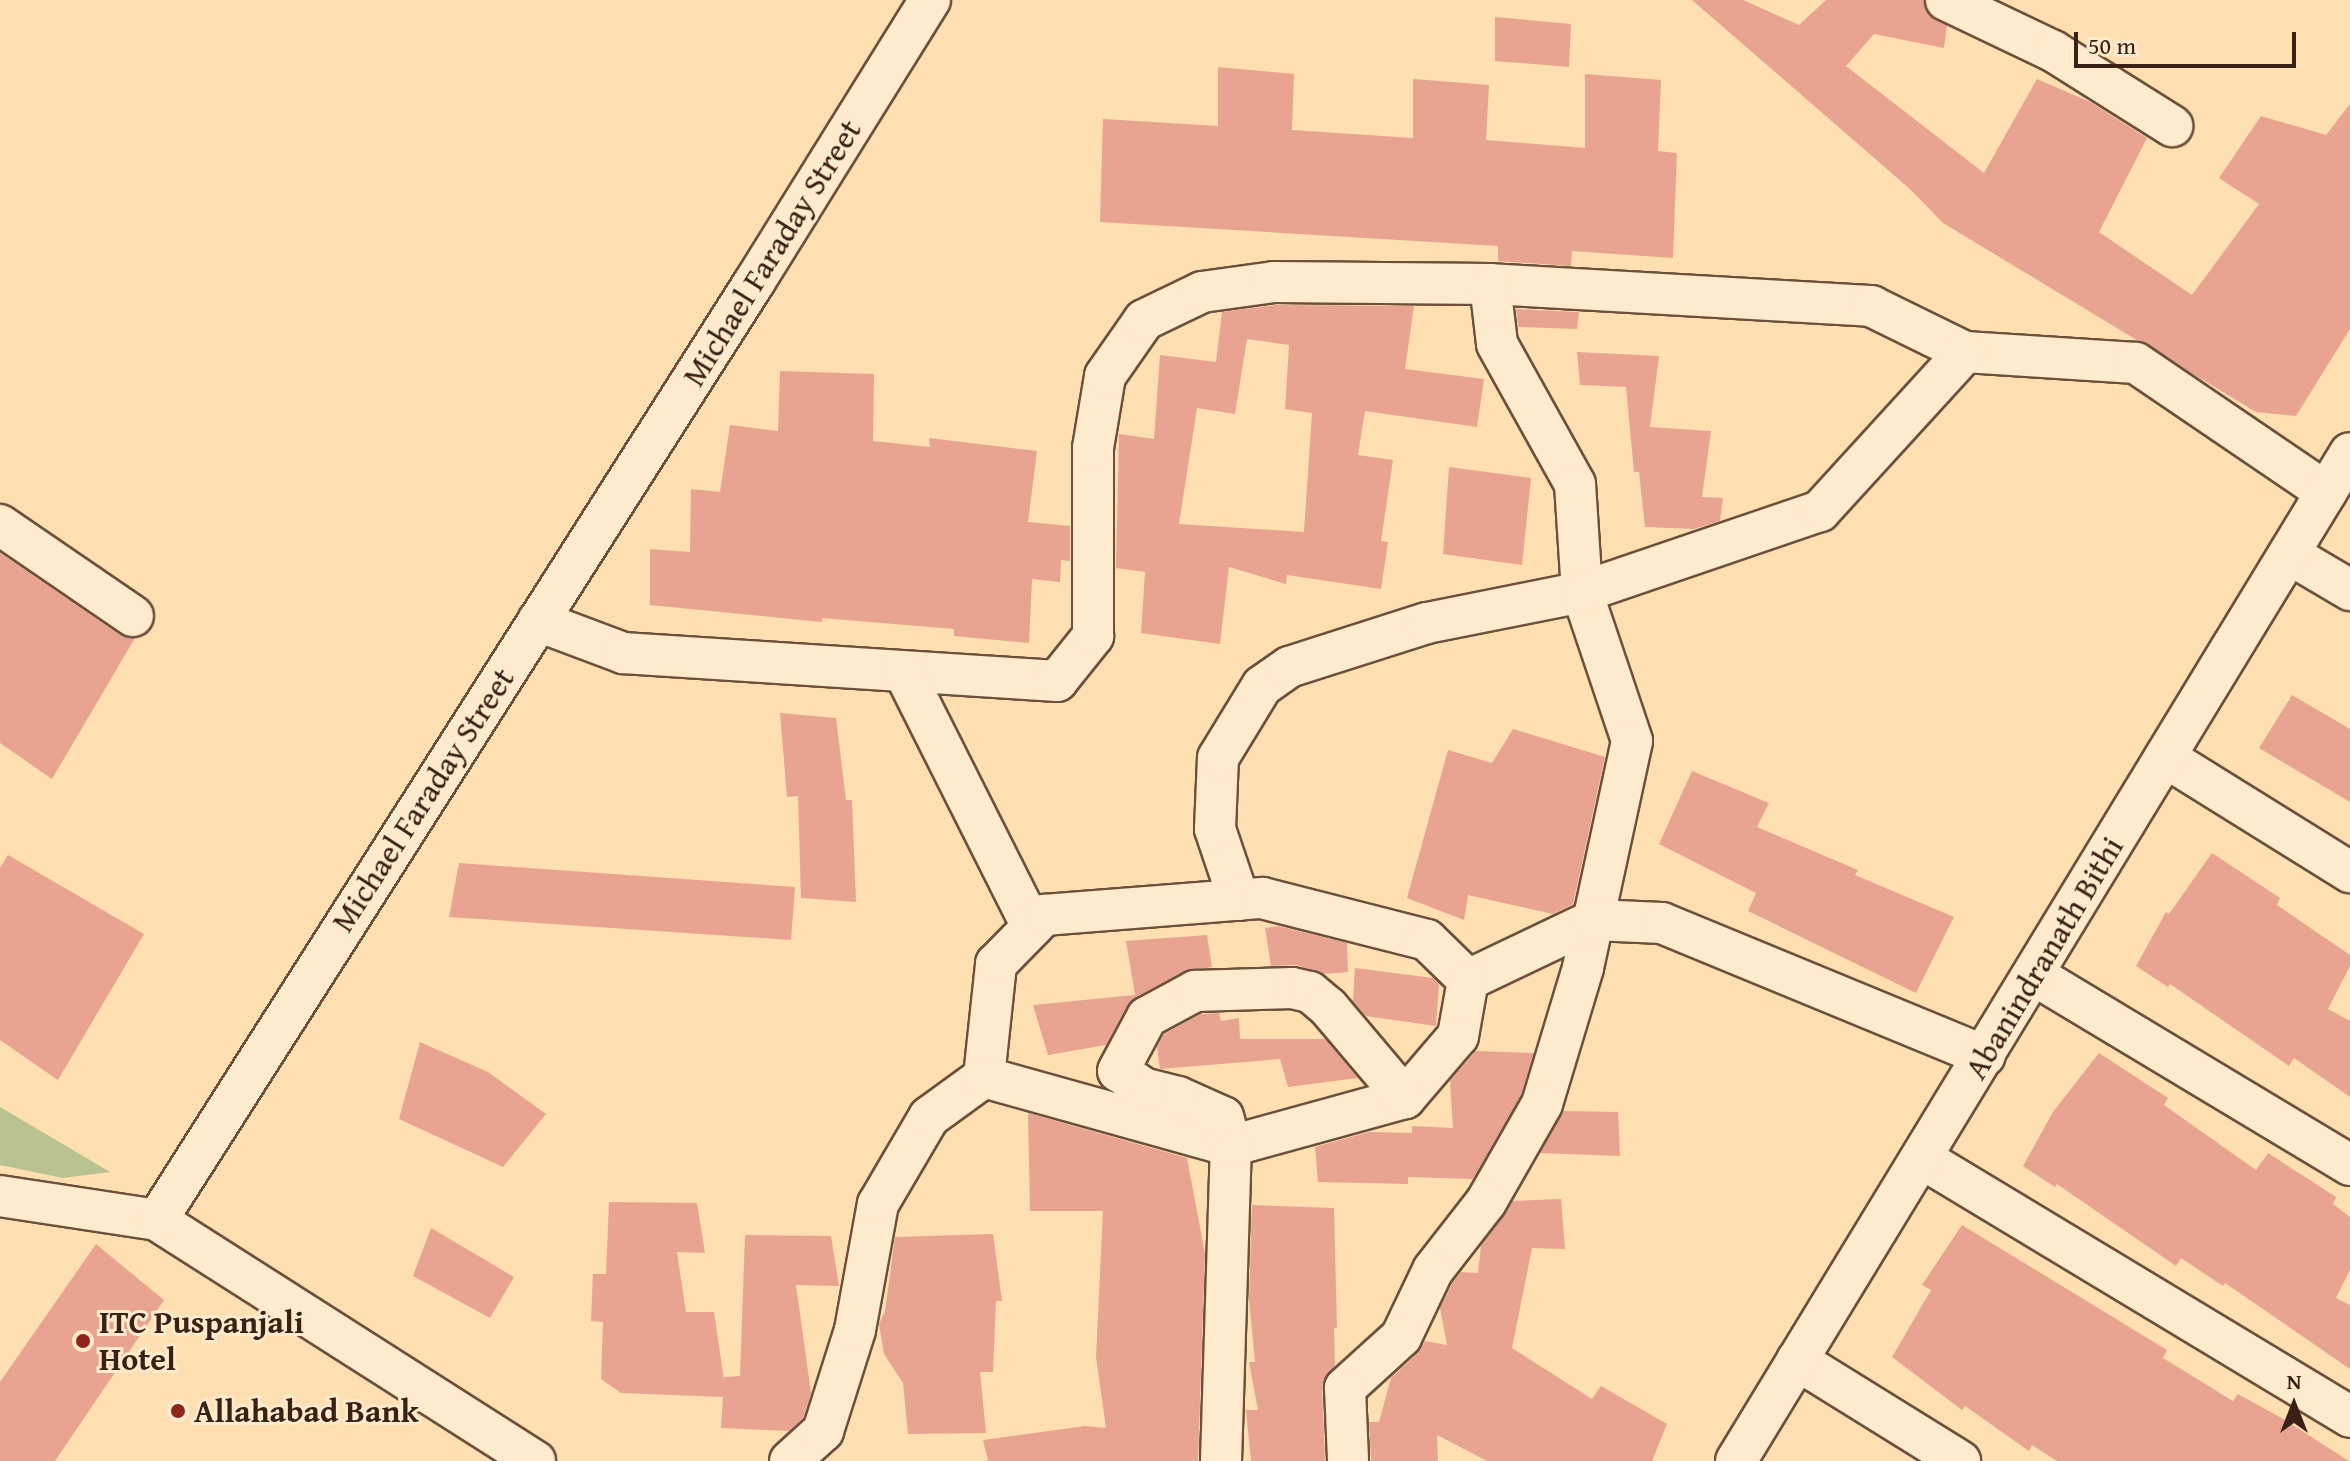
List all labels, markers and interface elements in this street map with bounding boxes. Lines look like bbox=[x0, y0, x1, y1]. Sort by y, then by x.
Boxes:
scale bar bbox=[2078, 16, 2300, 66]
text: 50 m bbox=[2088, 28, 2136, 63]
street label: Michael Faraday Street bbox=[674, 113, 870, 393]
street label: Michael Faraday Street bbox=[323, 661, 523, 939]
street label: Abanindranath Bithi bbox=[1956, 830, 2132, 1086]
place label: ITC Puspanjali Hotel bbox=[99, 1304, 304, 1379]
marker: ITC Puspanjali Hotel bbox=[74, 1332, 92, 1350]
north arrow bbox=[2254, 1365, 2334, 1445]
text: N bbox=[2287, 1365, 2301, 1397]
place label: Allahabad Bank bbox=[194, 1392, 419, 1430]
marker: Allahabad Bank bbox=[169, 1402, 187, 1420]

